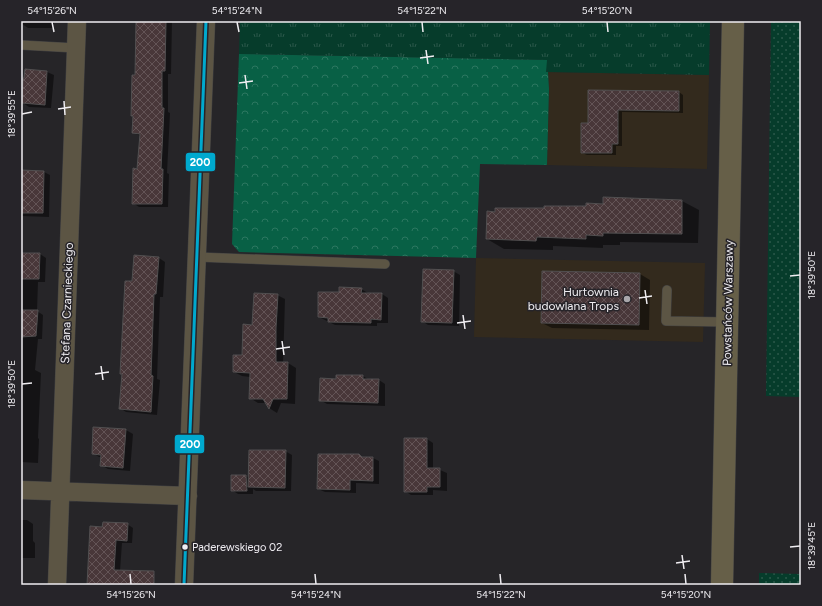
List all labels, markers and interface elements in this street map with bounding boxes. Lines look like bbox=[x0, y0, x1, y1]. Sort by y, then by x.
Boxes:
text: 54°15'26"N bbox=[27, 4, 77, 17]
text: 54°15'24"N bbox=[212, 4, 262, 17]
text: 54°15'22"N bbox=[397, 4, 447, 17]
text: 54°15'20"N bbox=[582, 4, 632, 17]
text: 18°39'55"E bbox=[5, 90, 18, 138]
line badge: 200 bbox=[185, 152, 216, 172]
text: 200 bbox=[190, 156, 210, 169]
street label: Powstańców Warszawy bbox=[720, 239, 736, 366]
street label: Stefana Czarnieckiego bbox=[58, 242, 76, 364]
text: 18°39'50"E bbox=[805, 251, 818, 299]
place label: Hurtownia budowlana Trops bbox=[528, 285, 619, 313]
marker: Hurtownia budowlana Trops bbox=[622, 294, 632, 304]
text: 18°39'50"E bbox=[5, 360, 18, 408]
line badge: 200 bbox=[174, 434, 205, 454]
text: 200 bbox=[180, 438, 200, 451]
text: 18°39'45"E bbox=[805, 522, 818, 570]
place label: Paderewskiego 02 bbox=[192, 541, 282, 554]
marker: Paderewskiego 02 bbox=[180, 542, 190, 552]
text: 54°15'26"N bbox=[106, 588, 156, 601]
text: 54°15'24"N bbox=[291, 588, 341, 601]
text: 54°15'22"N bbox=[476, 588, 526, 601]
text: 54°15'20"N bbox=[661, 588, 711, 601]

